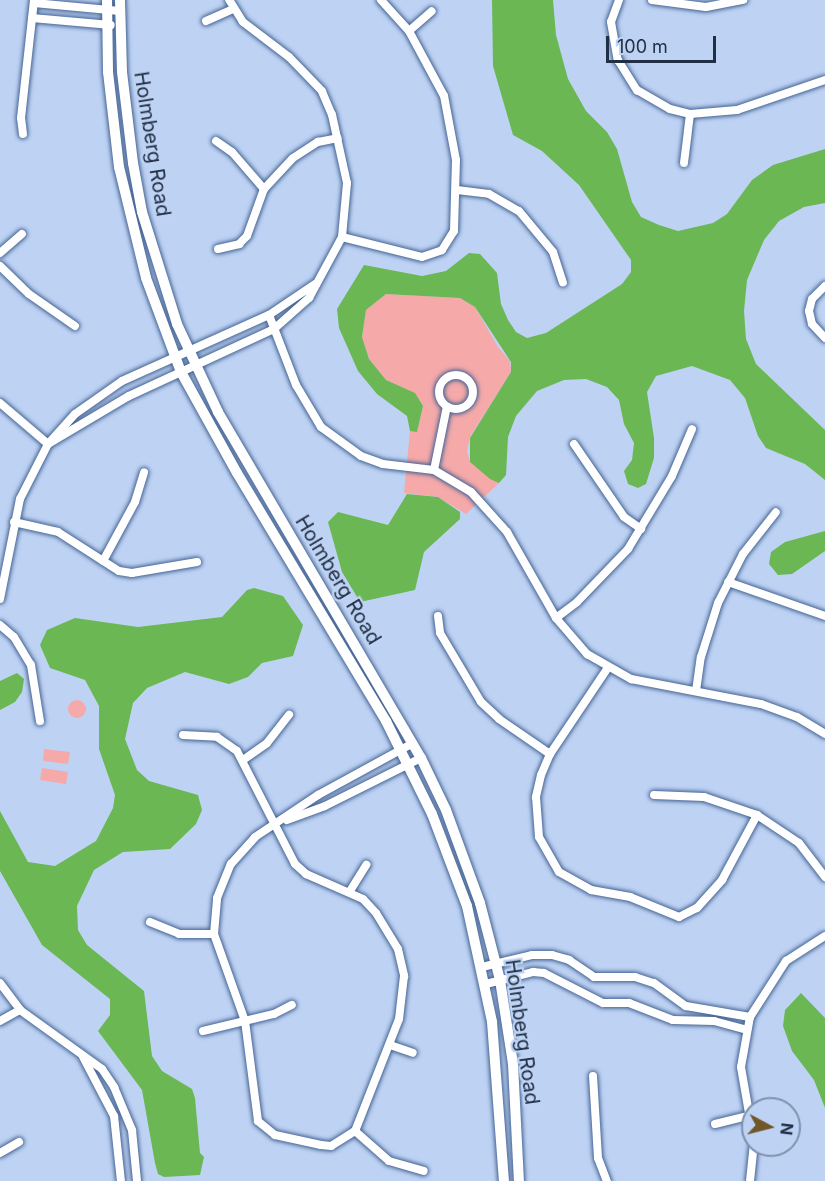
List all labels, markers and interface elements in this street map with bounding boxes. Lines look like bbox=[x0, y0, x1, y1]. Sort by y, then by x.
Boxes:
scale bar bbox=[609, 24, 718, 62]
text: 100 m bbox=[617, 36, 668, 57]
street label: Holmberg Road bbox=[129, 70, 175, 218]
street label: Holmberg Road bbox=[290, 511, 386, 649]
street label: Holmberg Road bbox=[500, 958, 544, 1106]
north arrow bbox=[741, 1097, 801, 1157]
text: N bbox=[776, 1122, 798, 1136]

